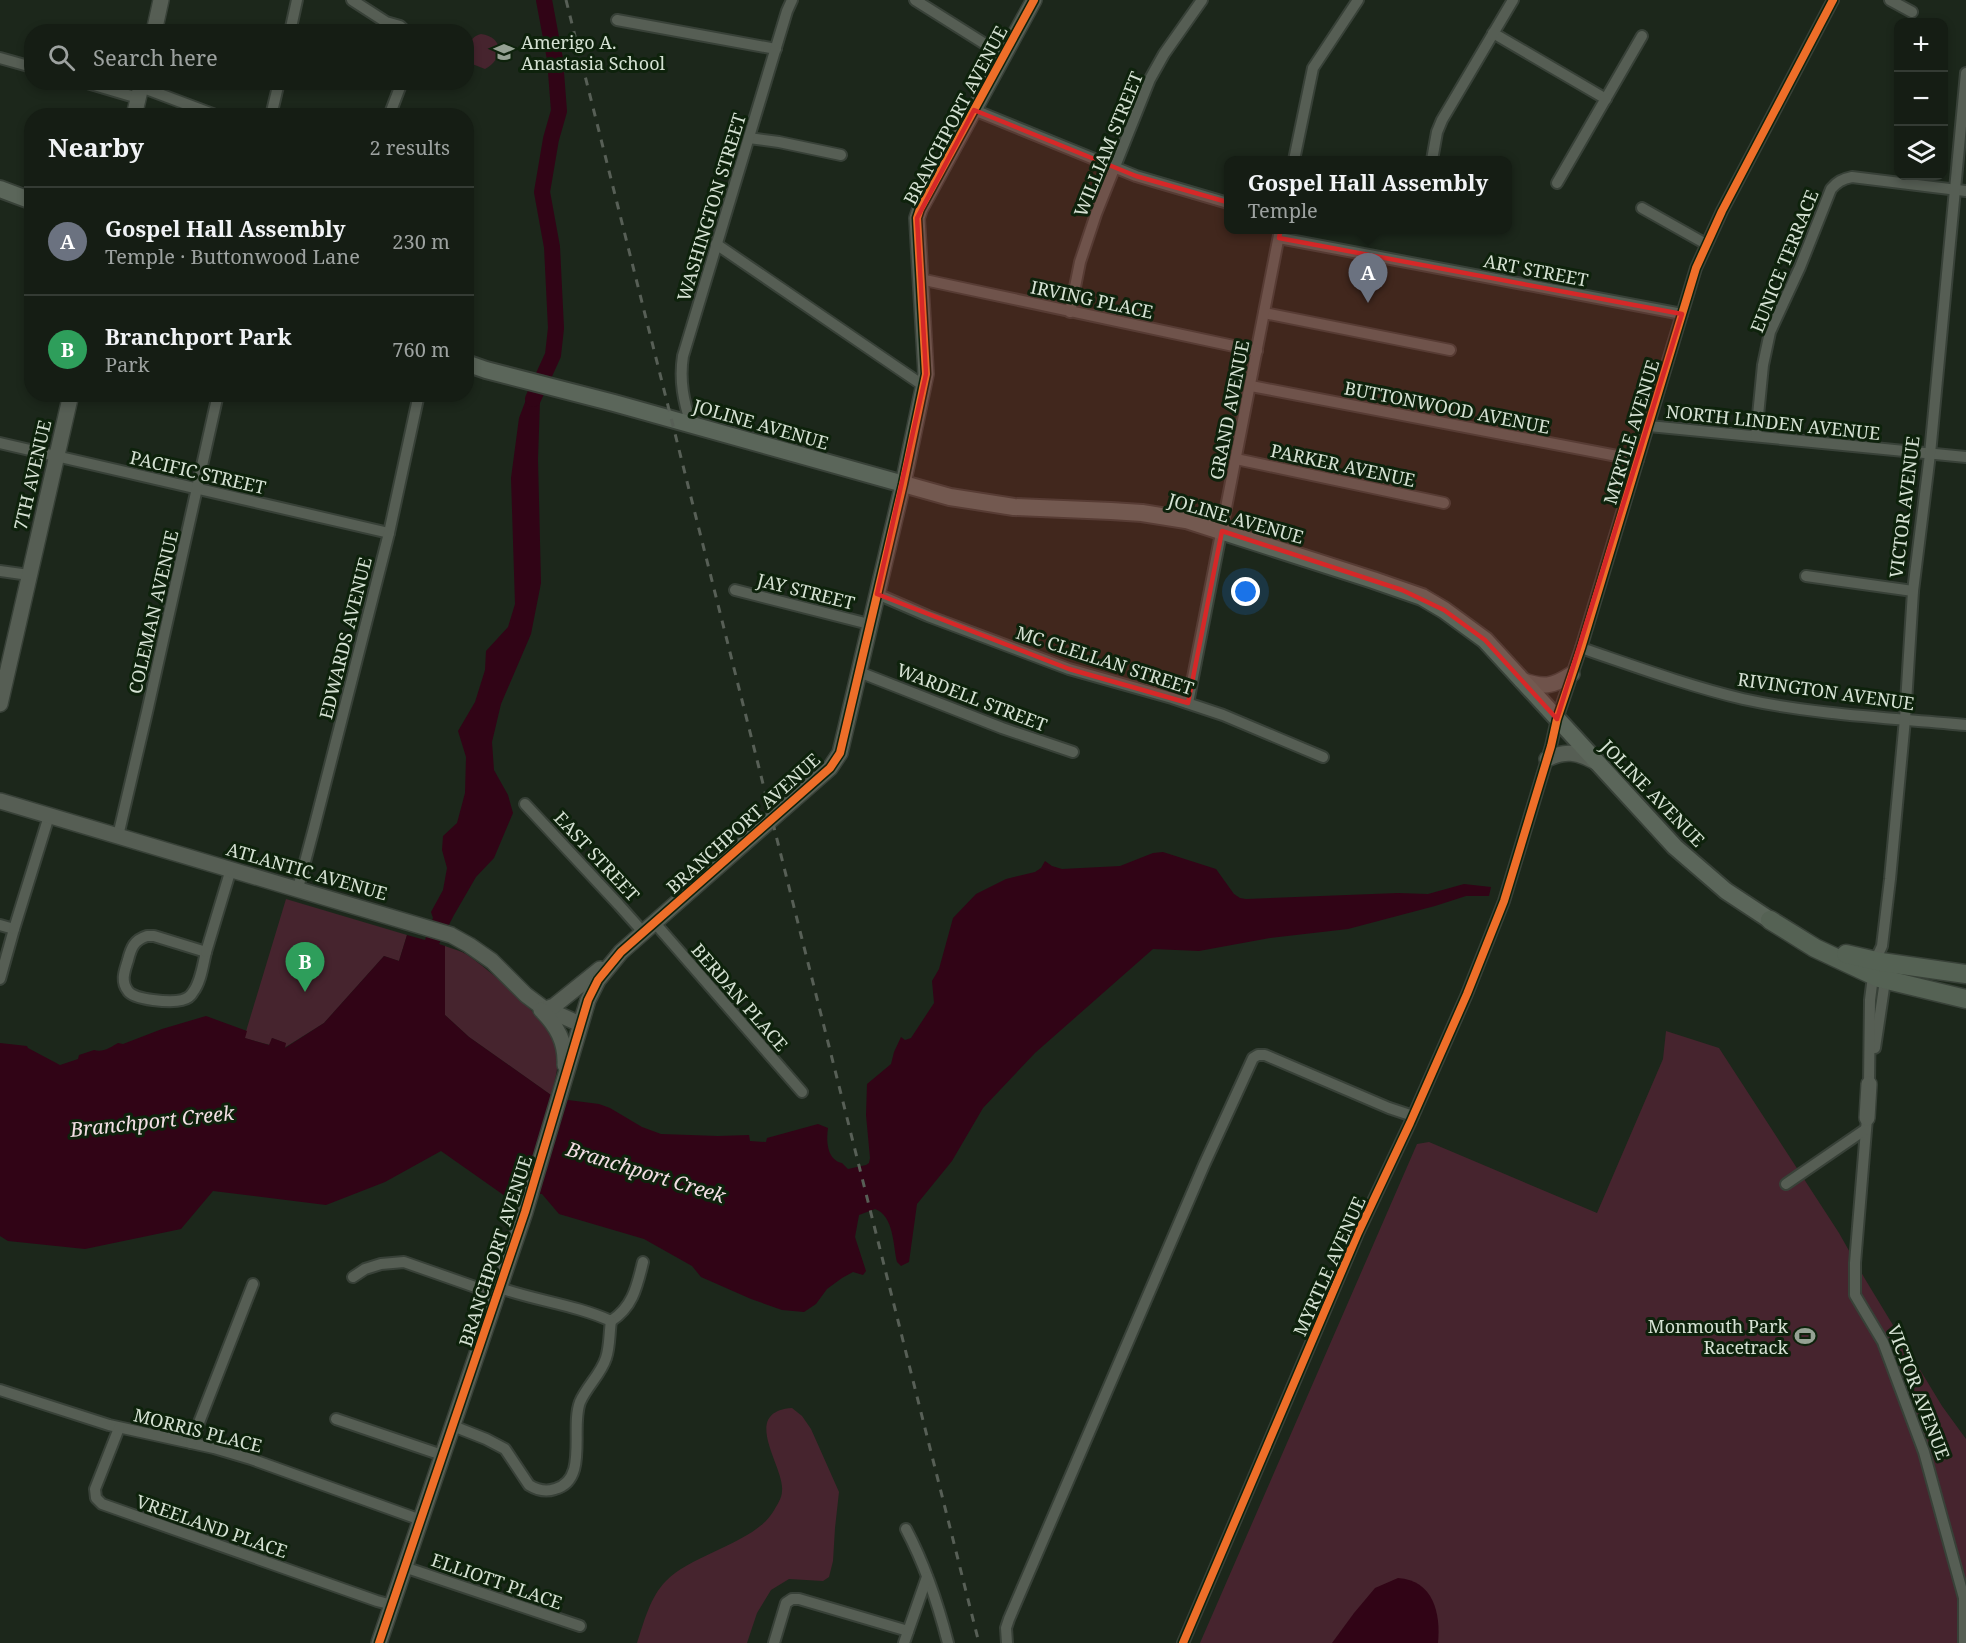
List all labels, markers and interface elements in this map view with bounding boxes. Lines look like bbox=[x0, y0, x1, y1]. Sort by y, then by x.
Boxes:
map controls bbox=[1894, 18, 1948, 180]
button: + bbox=[1894, 18, 1948, 72]
street label: BRANCHPORT AVENUE bbox=[898, 21, 1012, 209]
search box bbox=[24, 24, 474, 90]
place label: Amerigo A. Anastasia School bbox=[521, 30, 666, 75]
school or university icon: Amerigo A. Anastasia School bbox=[492, 40, 516, 64]
icon: search bbox=[45, 41, 78, 74]
text: Search here bbox=[93, 42, 218, 72]
street label: WILLIAM STREET bbox=[1068, 68, 1148, 220]
button: − bbox=[1894, 72, 1948, 126]
street label: WASHINGTON STREET bbox=[671, 110, 751, 304]
button: layers bbox=[1894, 126, 1948, 180]
text: Nearby bbox=[48, 129, 144, 165]
text: 2 results bbox=[370, 134, 450, 161]
popup bbox=[1224, 156, 1512, 234]
text: Gospel Hall Assembly bbox=[1248, 167, 1488, 197]
street label: EUNICE TERRACE bbox=[1744, 186, 1824, 336]
text: Temple bbox=[1248, 197, 1318, 224]
text: Gospel Hall Assembly bbox=[105, 213, 345, 243]
text: A bbox=[60, 228, 75, 255]
text: 230 m bbox=[392, 228, 450, 255]
text: Temple · Buttonwood Lane bbox=[105, 243, 360, 270]
street label: ART STREET bbox=[1482, 248, 1590, 292]
pin: A bbox=[1348, 254, 1388, 303]
street label: IRVING PLACE bbox=[1029, 274, 1155, 324]
text: Branchport Park bbox=[105, 321, 292, 351]
text: B bbox=[61, 336, 74, 363]
text: 760 m bbox=[392, 336, 450, 363]
street label: GRAND AVENUE bbox=[1204, 338, 1254, 482]
text: Park bbox=[105, 351, 149, 378]
street label: MYRTLE AVENUE bbox=[1598, 357, 1664, 507]
street label: BUTTONWOOD AVENUE bbox=[1342, 375, 1552, 439]
street label: JOLINE AVENUE bbox=[690, 393, 831, 455]
street label: NORTH LINDEN AVENUE bbox=[1665, 399, 1881, 445]
street label: 7TH AVENUE bbox=[8, 417, 56, 533]
street label: VICTOR AVENUE bbox=[1883, 435, 1925, 579]
street label: PARKER AVENUE bbox=[1268, 438, 1418, 492]
street label: PACIFIC STREET bbox=[128, 445, 268, 499]
street label: JOLINE AVENUE bbox=[1165, 487, 1306, 549]
street label: COLEMAN AVENUE bbox=[122, 528, 184, 696]
street label: EDWARDS AVENUE bbox=[313, 555, 377, 721]
street label: JAY STREET bbox=[754, 567, 857, 615]
your location bbox=[1231, 577, 1260, 606]
street label: MC CLELLAN STREET bbox=[1013, 620, 1197, 700]
street label: WARDELL STREET bbox=[893, 657, 1051, 737]
street label: RIVINGTON AVENUE bbox=[1736, 667, 1916, 715]
street label: JOLINE AVENUE bbox=[1595, 734, 1710, 852]
street label: BRANCHPORT AVENUE bbox=[661, 747, 825, 899]
street label: EAST STREET bbox=[549, 806, 645, 906]
street label: ATLANTIC AVENUE bbox=[224, 837, 390, 905]
street label: BERDAN PLACE bbox=[687, 938, 793, 1056]
pin: B bbox=[286, 942, 324, 992]
water label: Branchport Creek bbox=[68, 1099, 236, 1143]
water label: Branchport Creek bbox=[562, 1135, 729, 1209]
street label: BRANCHPORT AVENUE bbox=[453, 1153, 537, 1349]
street label: MYRTLE AVENUE bbox=[1287, 1193, 1371, 1339]
place label: Monmouth Park Racetrack bbox=[1648, 1314, 1788, 1359]
street label: VICTOR AVENUE bbox=[1882, 1321, 1956, 1463]
sports icon: Monmouth Park Racetrack bbox=[1793, 1324, 1817, 1348]
street label: MORRIS PLACE bbox=[131, 1402, 265, 1458]
street label: VREELAND PLACE bbox=[133, 1489, 291, 1563]
street label: ELLIOTT PLACE bbox=[428, 1547, 566, 1615]

